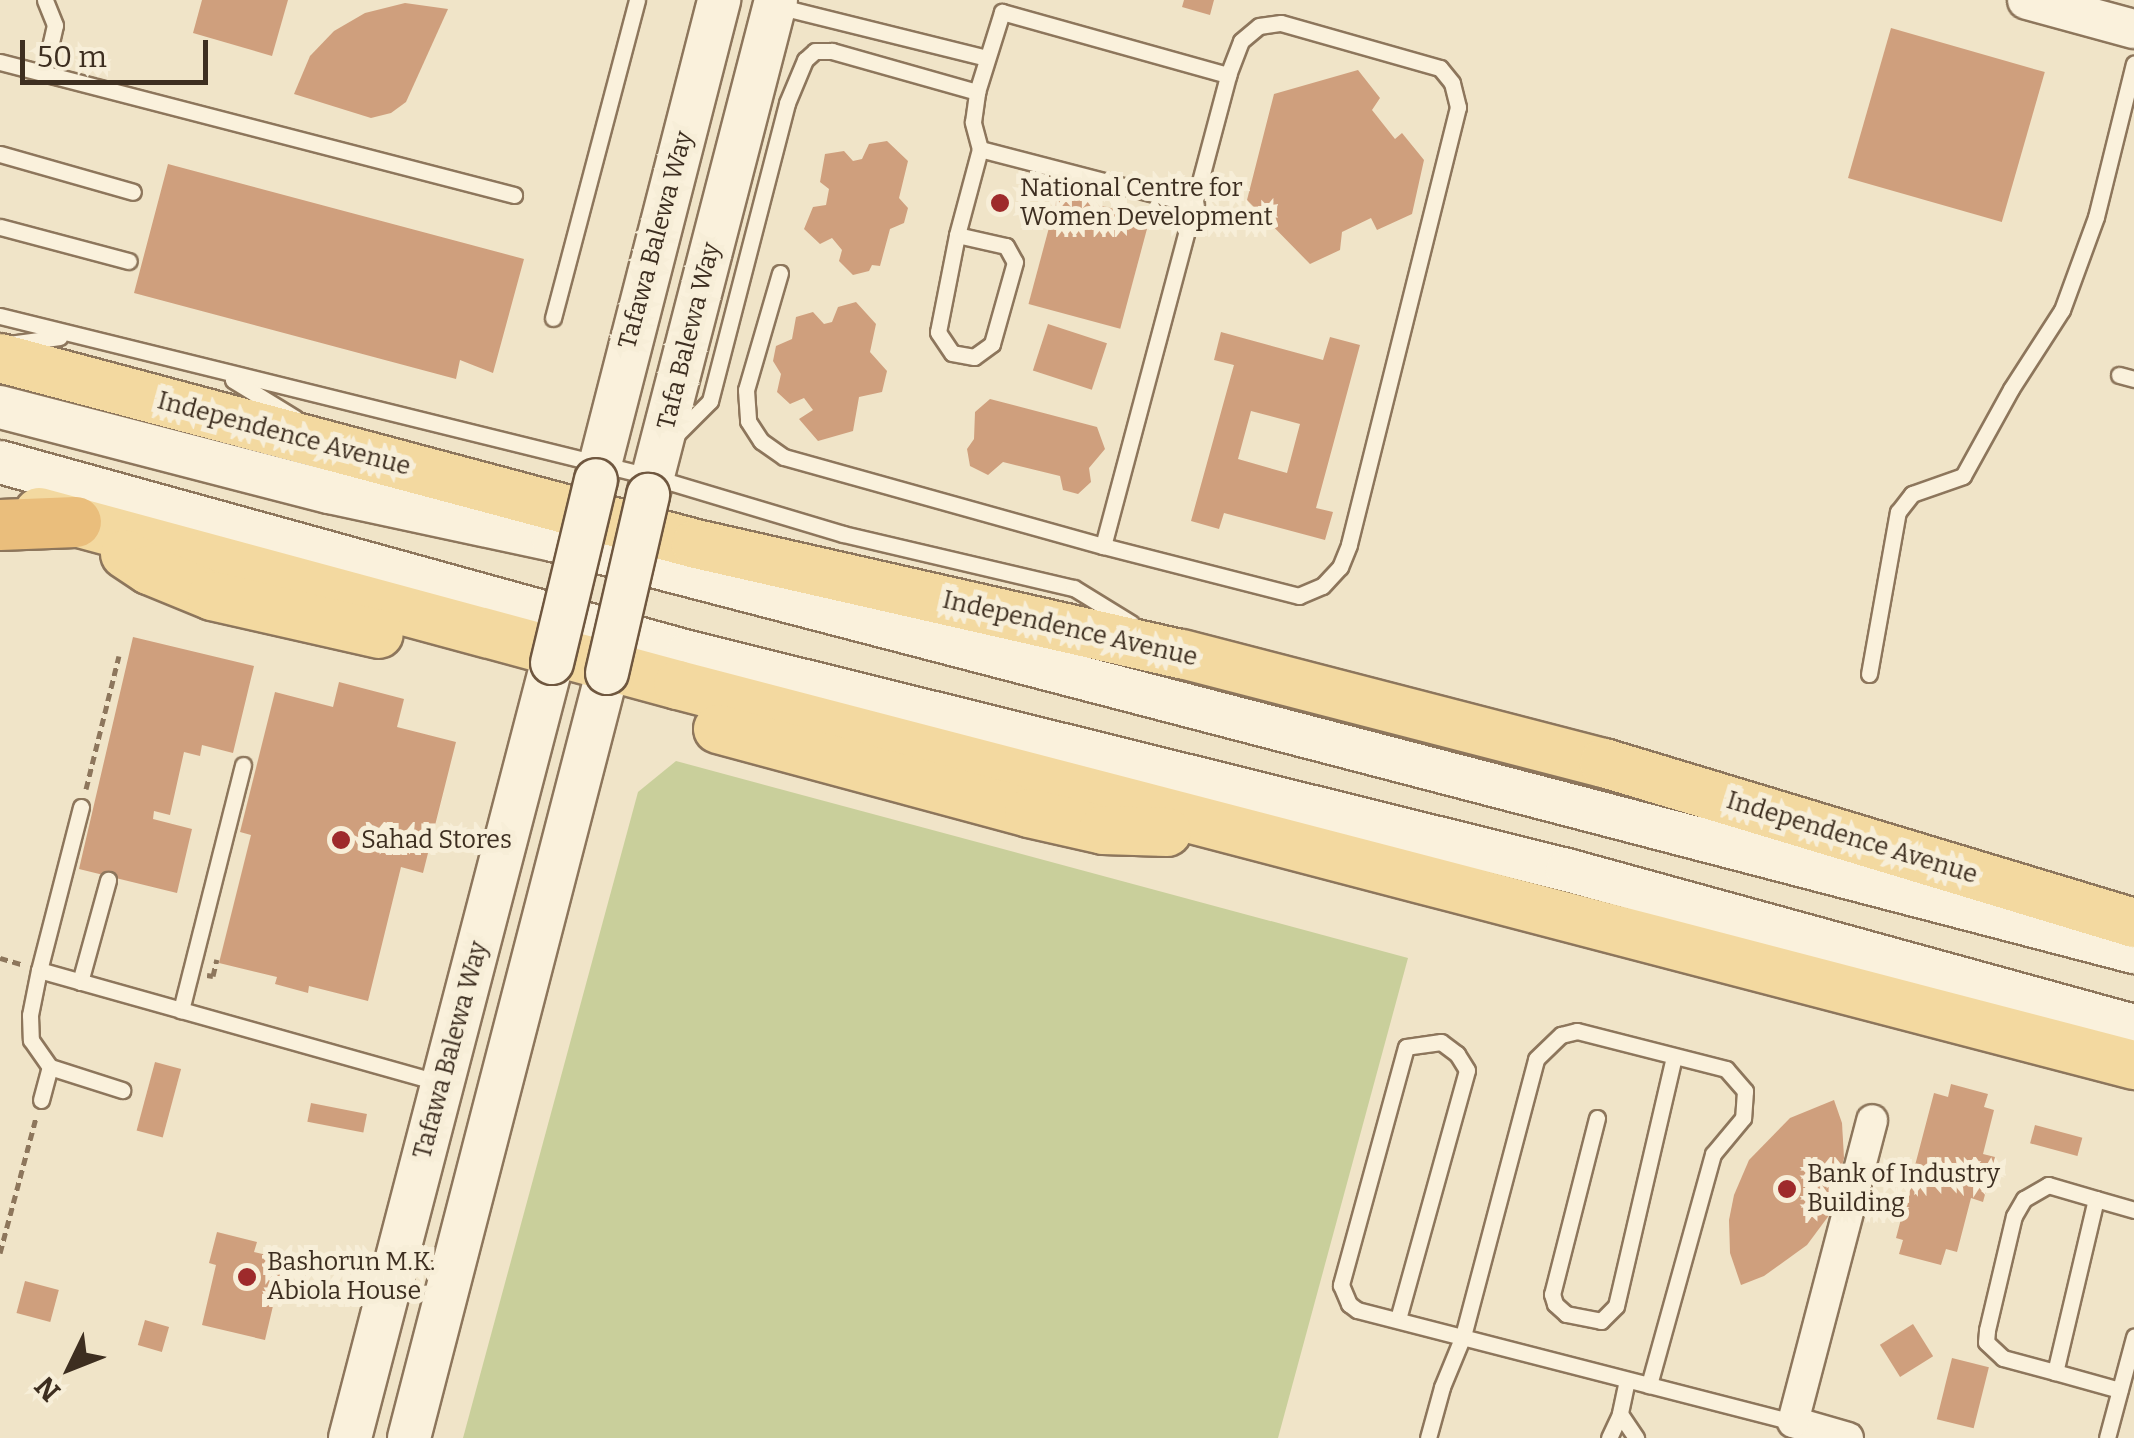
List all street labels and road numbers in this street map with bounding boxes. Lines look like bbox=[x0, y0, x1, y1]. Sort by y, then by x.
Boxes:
street label: Tafawa Balewa Way bbox=[613, 128, 699, 352]
street label: Tafa Balewa Way bbox=[651, 239, 727, 433]
street label: Independence Avenue bbox=[154, 386, 414, 482]
street label: Independence Avenue bbox=[940, 585, 1200, 673]
street label: Independence Avenue bbox=[1723, 786, 1981, 890]
street label: Tafawa Balewa Way bbox=[408, 938, 494, 1162]

